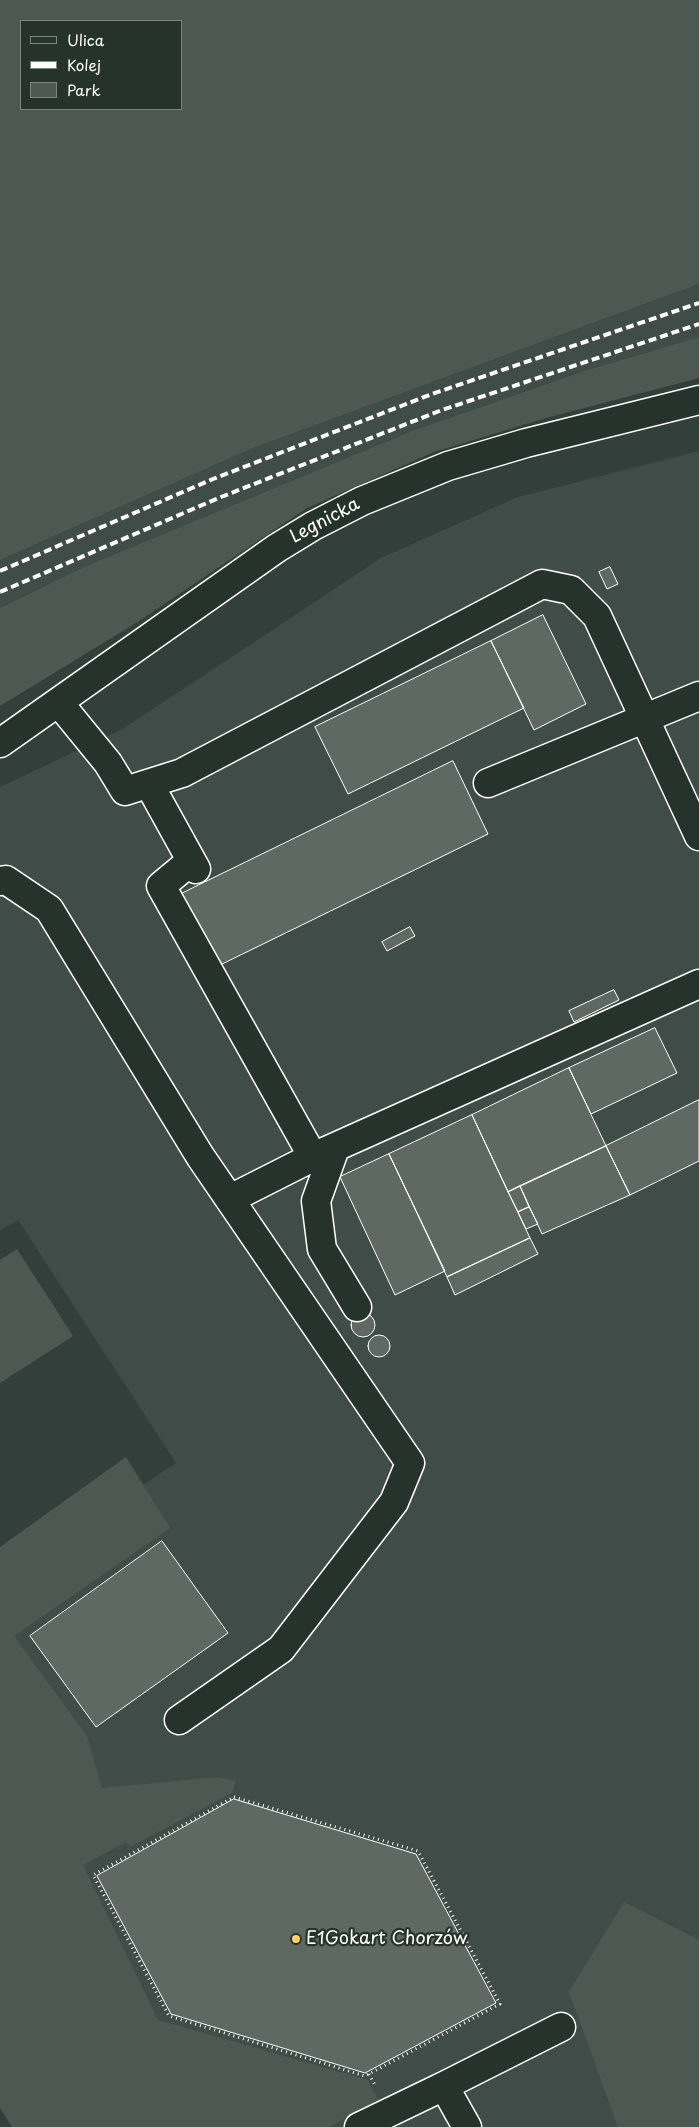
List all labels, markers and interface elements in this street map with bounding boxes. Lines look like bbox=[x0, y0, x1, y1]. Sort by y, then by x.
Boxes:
legend bbox=[20, 20, 182, 110]
text: Ulica bbox=[67, 28, 104, 51]
text: Kolej bbox=[67, 53, 101, 76]
text: Park bbox=[67, 78, 101, 101]
street label: Legnicka bbox=[287, 494, 363, 548]
place label: E1Gokart Chorzów bbox=[306, 1928, 468, 1950]
marker: E1Gokart Chorzów bbox=[290, 1933, 302, 1945]

